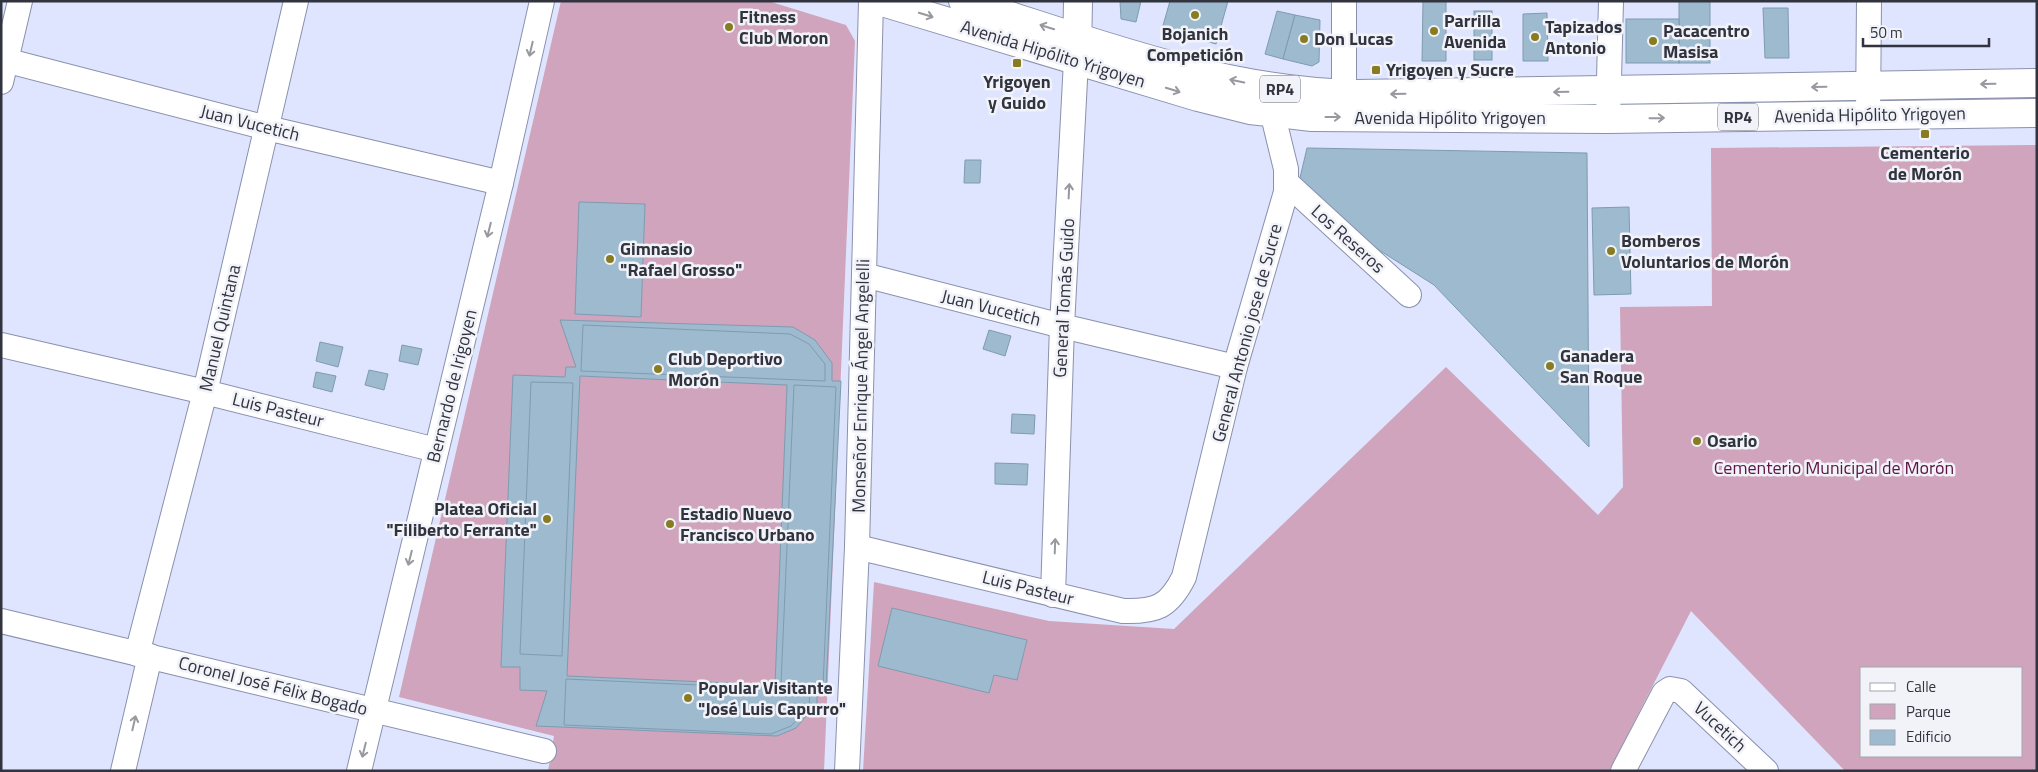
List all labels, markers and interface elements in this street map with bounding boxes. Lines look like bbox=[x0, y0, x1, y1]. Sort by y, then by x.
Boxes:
place label: Fitness Club Moron bbox=[739, 3, 828, 51]
place label: Parrilla Avenida bbox=[1444, 7, 1506, 55]
marker: Bojanich Competición bbox=[1189, 9, 1201, 21]
one-way arrow bbox=[918, 11, 934, 21]
street label: Avenida Hipólito Yrigoyen bbox=[958, 13, 1149, 94]
place label: Tapizados Antonio bbox=[1545, 13, 1622, 61]
scale bar bbox=[1863, 15, 1989, 47]
place label: Pacacentro Masisa bbox=[1663, 17, 1750, 65]
place label: Bojanich Competición bbox=[1147, 20, 1243, 68]
marker: Fitness Club Moron bbox=[723, 21, 735, 33]
one-way arrow bbox=[1039, 21, 1055, 31]
text: 50 m bbox=[1870, 21, 1903, 44]
place label: Don Lucas bbox=[1314, 25, 1393, 52]
marker: Parrilla Avenida bbox=[1428, 25, 1440, 37]
marker: Tapizados Antonio bbox=[1529, 31, 1541, 43]
marker: Don Lucas bbox=[1298, 33, 1310, 45]
marker: Pacacentro Masisa bbox=[1647, 35, 1659, 47]
one-way arrow bbox=[526, 40, 535, 56]
place label: Yrigoyen y Sucre bbox=[1386, 56, 1514, 83]
marker: Yrigoyen y Guido bbox=[1011, 57, 1023, 69]
marker: Yrigoyen y Sucre bbox=[1370, 64, 1382, 76]
place label: Yrigoyen y Guido bbox=[983, 68, 1051, 116]
one-way arrow bbox=[1229, 76, 1245, 85]
road number: RP4 bbox=[1260, 76, 1300, 102]
one-way arrow bbox=[1980, 79, 1996, 88]
one-way arrow bbox=[1811, 82, 1827, 92]
one-way arrow bbox=[1165, 86, 1181, 95]
one-way arrow bbox=[1553, 87, 1569, 97]
one-way arrow bbox=[1390, 89, 1406, 99]
street label: Juan Vucetich bbox=[198, 97, 303, 148]
street label: Avenida Hipólito Yrigoyen bbox=[1774, 99, 1966, 130]
street label: Avenida Hipólito Yrigoyen bbox=[1354, 104, 1546, 131]
road number: RP4 bbox=[1718, 104, 1758, 130]
one-way arrow bbox=[1324, 112, 1341, 122]
one-way arrow bbox=[1648, 113, 1664, 123]
marker: Cementerio de Morón bbox=[1919, 128, 1931, 140]
place label: Cementerio de Morón bbox=[1880, 139, 1970, 187]
one-way arrow bbox=[1065, 183, 1074, 199]
street label: Los Reseros bbox=[1305, 198, 1391, 279]
street label: General Tomás Guido bbox=[1046, 218, 1081, 378]
street label: General Antonio jose de Sucre bbox=[1204, 221, 1289, 445]
one-way arrow bbox=[484, 222, 493, 238]
place label: Bomberos Voluntarios de Morón bbox=[1621, 227, 1789, 275]
place label: Gimnasio "Rafael Grosso" bbox=[620, 235, 742, 283]
marker: Bomberos Voluntarios de Morón bbox=[1605, 245, 1617, 257]
marker: Gimnasio "Rafael Grosso" bbox=[604, 253, 616, 265]
street label: Monseñor Enrique Ángel Angelelli bbox=[845, 259, 876, 513]
street label: Manuel Quintana bbox=[192, 262, 247, 394]
street label: Juan Vucetich bbox=[939, 282, 1044, 333]
street label: Bernardo de Irigoyen bbox=[419, 306, 484, 465]
place label: Ganadera San Roque bbox=[1560, 342, 1642, 390]
place label: Club Deportivo Morón bbox=[668, 345, 783, 393]
marker: Ganadera San Roque bbox=[1544, 360, 1556, 372]
marker: Club Deportivo Morón bbox=[652, 363, 664, 375]
street label: Luis Pasteur bbox=[229, 385, 327, 434]
place label: Osario bbox=[1707, 427, 1757, 454]
marker: Osario bbox=[1691, 435, 1703, 447]
park label: Cementerio Municipal de Morón bbox=[1714, 454, 1954, 481]
place label: Platea Oficial "Filiberto Ferrante" bbox=[386, 495, 537, 543]
place label: Estadio Nuevo Francisco Urbano bbox=[680, 500, 815, 548]
marker: Platea Oficial "Filiberto Ferrante" bbox=[541, 513, 553, 525]
marker: Estadio Nuevo Francisco Urbano bbox=[664, 518, 676, 530]
one-way arrow bbox=[1050, 538, 1060, 554]
one-way arrow bbox=[405, 550, 414, 566]
street label: Luis Pasteur bbox=[979, 563, 1077, 612]
street label: Coronel José Félix Bogado bbox=[176, 649, 370, 722]
legend bbox=[1860, 667, 2023, 757]
place label: Popular Visitante "José Luis Capurro" bbox=[698, 674, 846, 722]
text: Calle bbox=[1906, 675, 1936, 698]
marker: Popular Visitante "José Luis Capurro" bbox=[682, 692, 694, 704]
street label: Vucetich bbox=[1688, 695, 1753, 758]
text: Parque bbox=[1906, 700, 1951, 723]
one-way arrow bbox=[130, 716, 139, 732]
text: Edificio bbox=[1906, 725, 1951, 748]
one-way arrow bbox=[359, 742, 368, 758]

